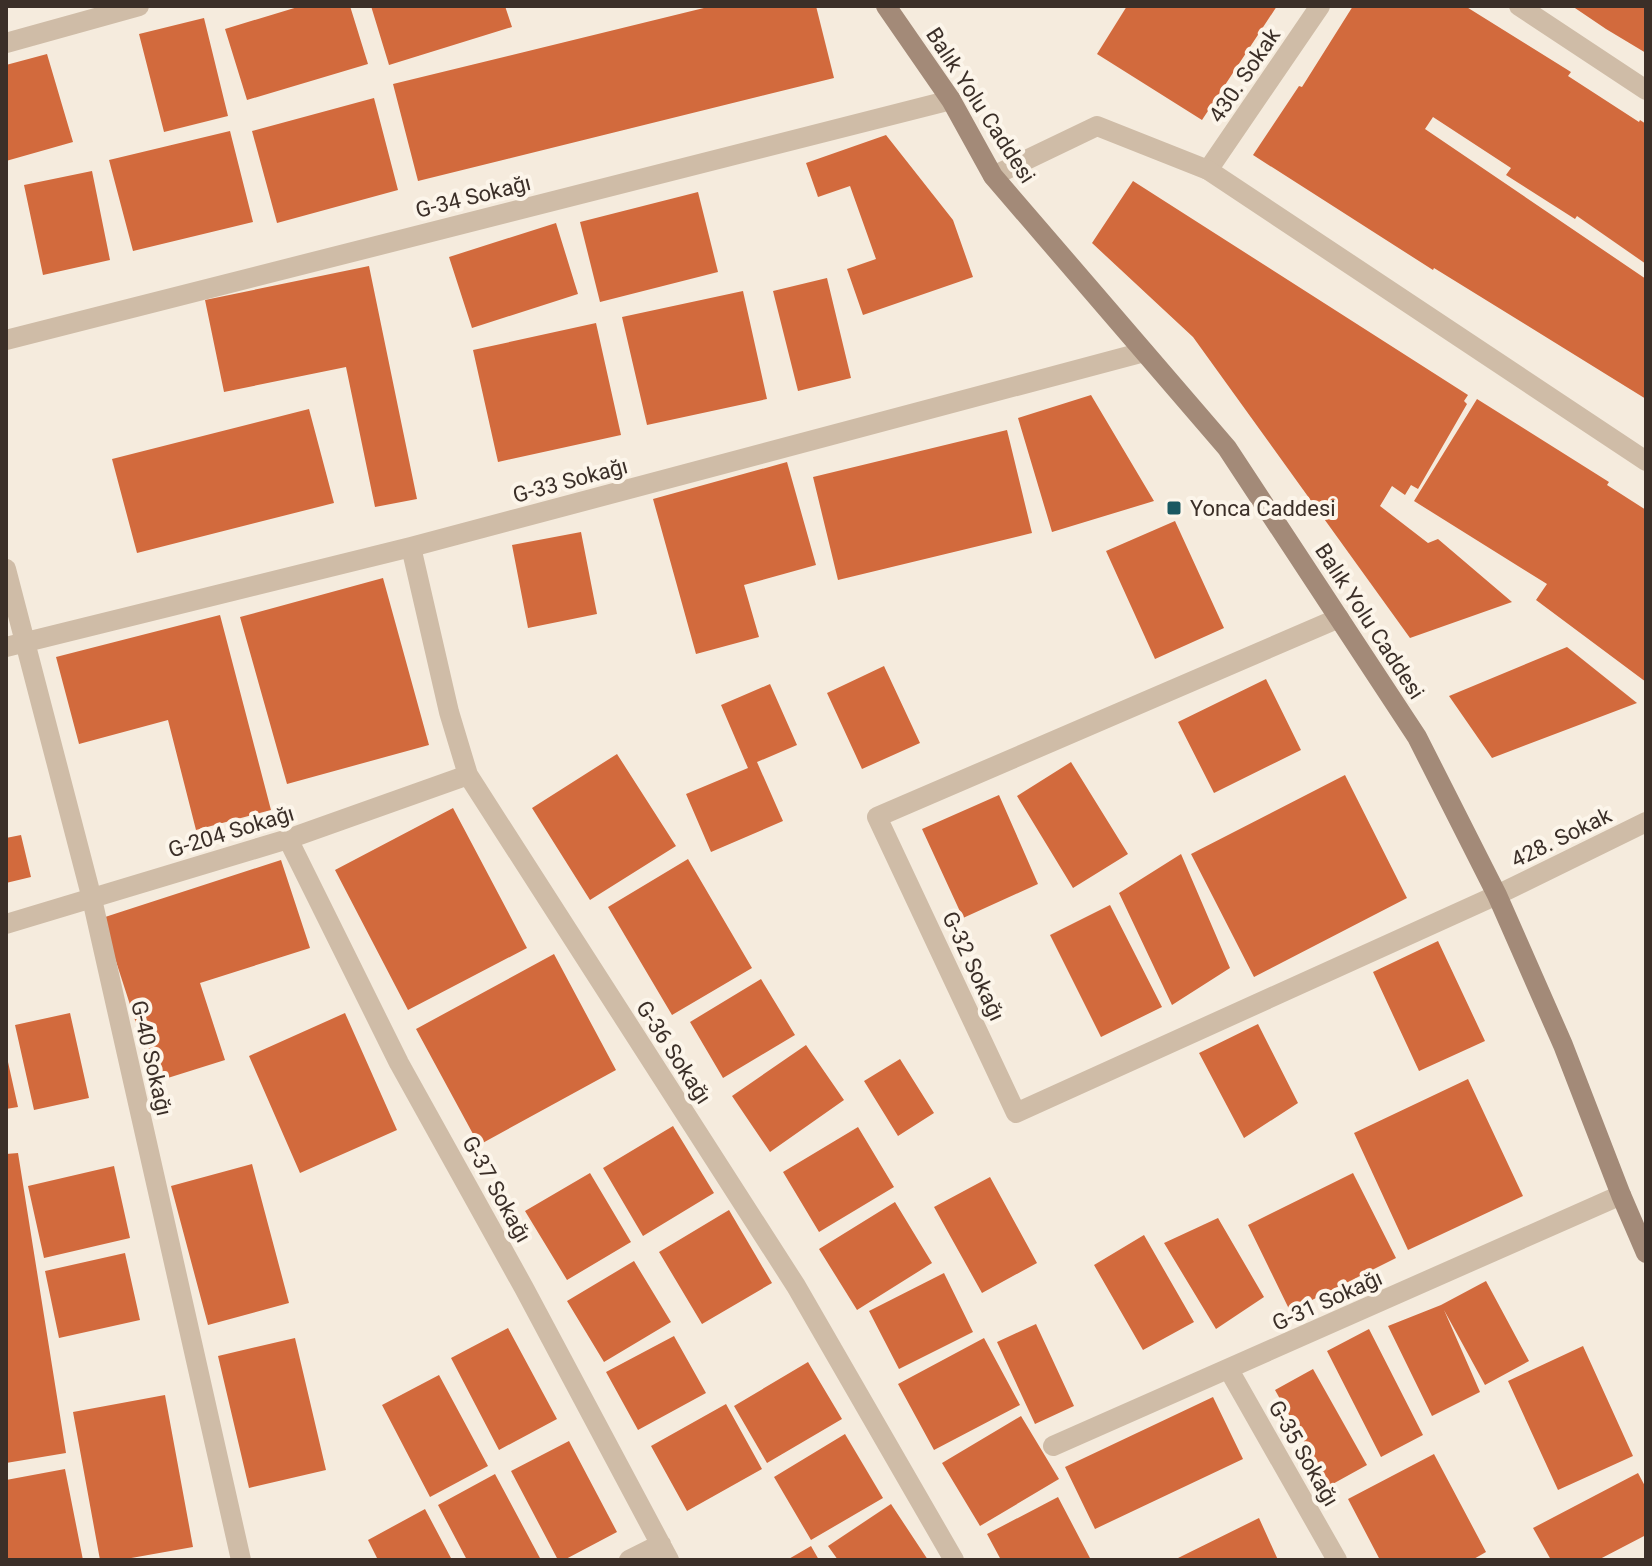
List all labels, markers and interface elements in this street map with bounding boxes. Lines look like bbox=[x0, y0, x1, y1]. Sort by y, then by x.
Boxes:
street label: Balık Yolu Caddesi bbox=[921, 23, 1040, 188]
street label: 430. Sokak bbox=[1204, 23, 1286, 127]
street label: G-34 Sokağı bbox=[413, 170, 533, 223]
street label: G-33 Sokağı bbox=[510, 453, 630, 508]
place label: Yonca Caddesi bbox=[1190, 496, 1336, 521]
marker: Yonca Caddesi bbox=[1165, 499, 1183, 517]
street label: Balık Yolu Caddesi bbox=[1310, 539, 1429, 704]
street label: G-204 Sokağı bbox=[165, 800, 297, 862]
street label: 428. Sokak bbox=[1507, 802, 1616, 872]
street label: G-32 Sokağı bbox=[937, 908, 1010, 1025]
street label: G-36 Sokağı bbox=[631, 996, 716, 1108]
street label: G-40 Sokağı bbox=[126, 998, 177, 1118]
street label: G-37 Sokağı bbox=[457, 1132, 536, 1247]
street label: G-31 Sokağı bbox=[1268, 1265, 1386, 1336]
street label: G-35 Sokağı bbox=[1263, 1396, 1344, 1511]

